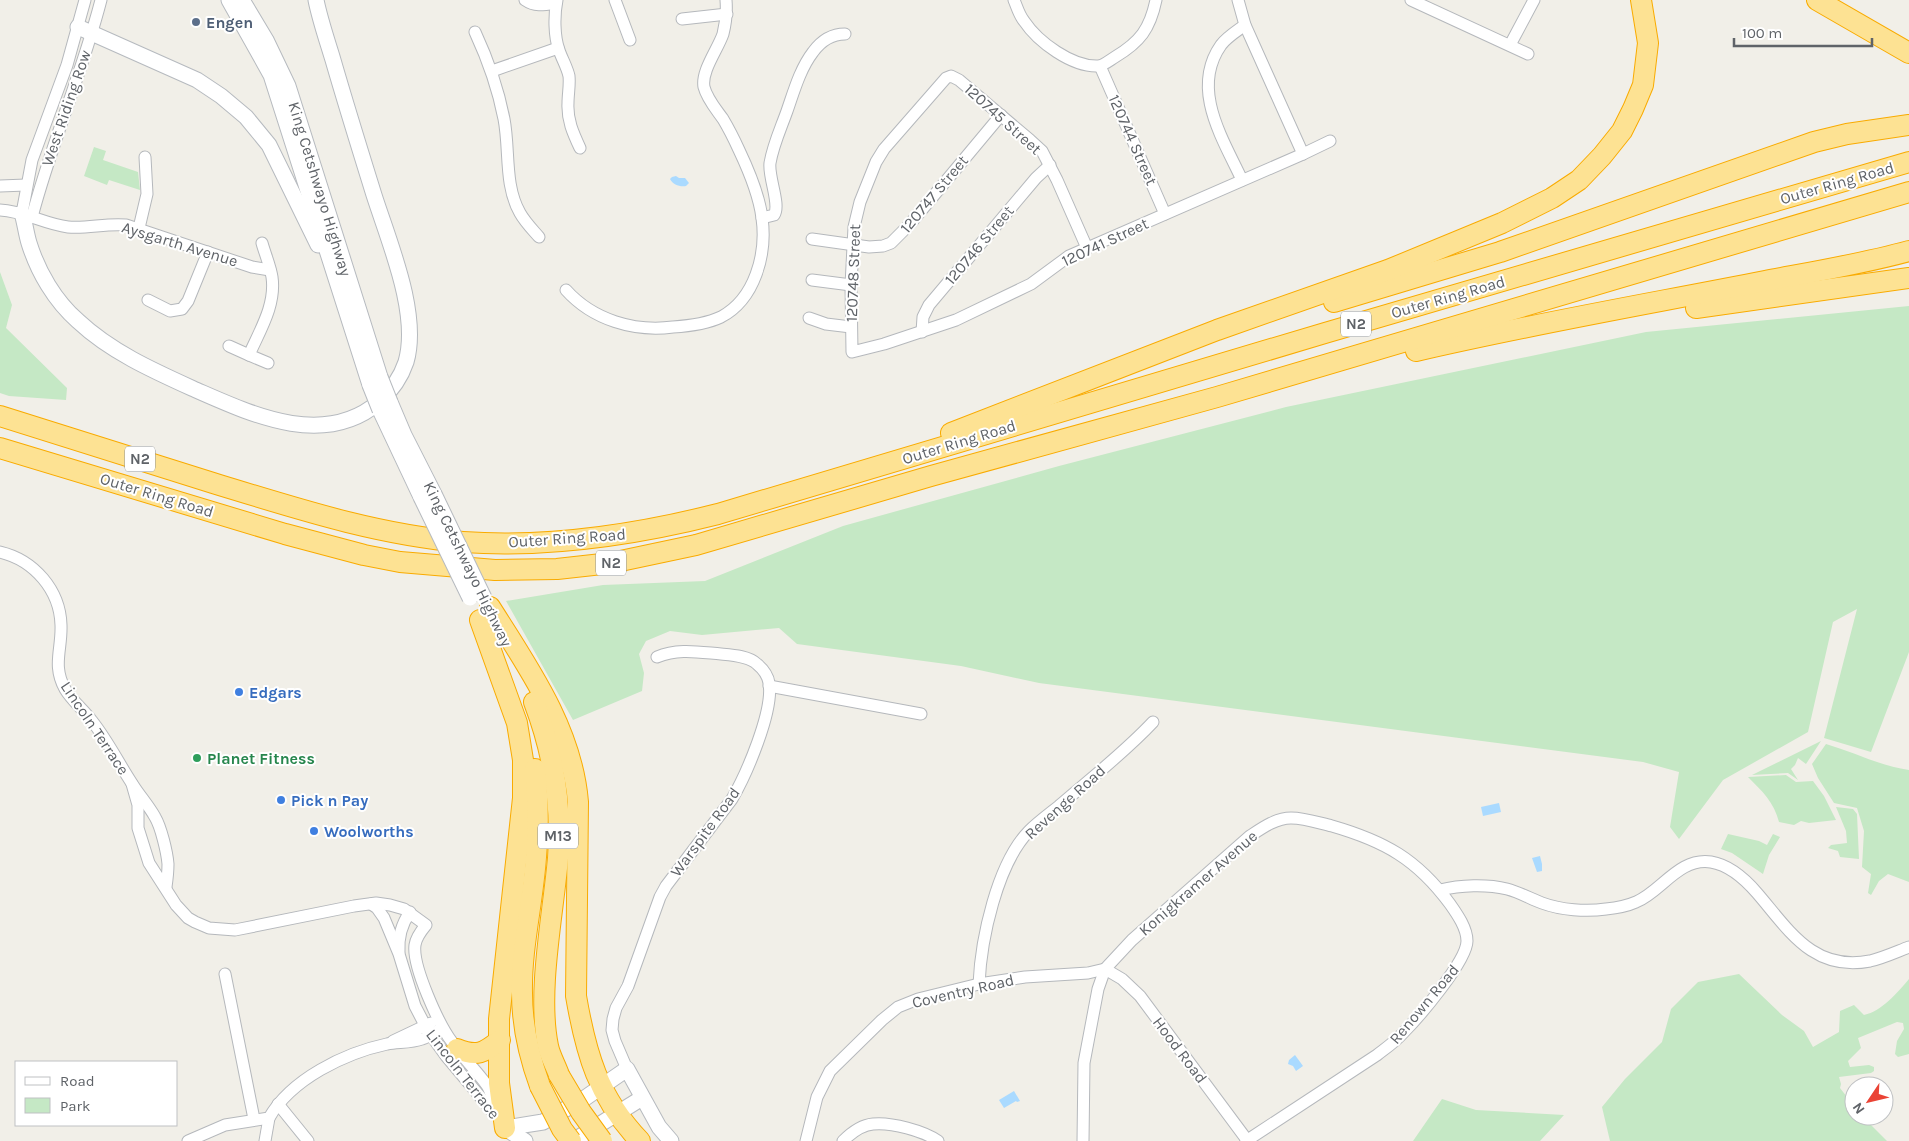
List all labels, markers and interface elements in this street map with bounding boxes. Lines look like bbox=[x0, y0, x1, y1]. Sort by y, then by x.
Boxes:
place label: Engen bbox=[206, 13, 253, 32]
scale bar bbox=[1734, 15, 1872, 47]
marker: Engen bbox=[190, 16, 202, 28]
text: 100 m bbox=[1742, 24, 1782, 42]
street label: West Riding Row bbox=[37, 47, 95, 169]
street label: 120745 Street bbox=[961, 79, 1045, 159]
street label: 120744 Street bbox=[1105, 92, 1161, 188]
street label: King Cetshwayo Highway bbox=[284, 99, 356, 279]
street label: 120747 Street bbox=[896, 151, 972, 237]
street label: Outer Ring Road bbox=[1778, 158, 1896, 208]
street label: 120746 Street bbox=[940, 202, 1018, 288]
street label: 120741 Street bbox=[1059, 214, 1151, 270]
street label: Aysgarth Avenue bbox=[120, 217, 240, 271]
street label: 120748 Street bbox=[842, 224, 864, 322]
street label: Outer Ring Road bbox=[1389, 272, 1507, 322]
road number: N2 bbox=[1341, 312, 1371, 336]
street label: Outer Ring Road bbox=[900, 416, 1018, 468]
road number: N2 bbox=[125, 446, 155, 472]
street label: Outer Ring Road bbox=[98, 469, 216, 521]
street label: King Cetshwayo Highway bbox=[420, 478, 517, 650]
street label: Outer Ring Road bbox=[508, 524, 626, 552]
road number: N2 bbox=[596, 550, 626, 576]
street label: Lincoln Terrace bbox=[57, 678, 133, 778]
place label: Edgars bbox=[249, 683, 302, 702]
marker: Edgars bbox=[233, 686, 245, 698]
place label: Planet Fitness bbox=[207, 749, 315, 768]
marker: Planet Fitness bbox=[191, 752, 203, 764]
street label: Revenge Road bbox=[1021, 761, 1109, 843]
street label: Warspite Road bbox=[666, 784, 744, 880]
place label: Pick n Pay bbox=[291, 791, 368, 810]
marker: Pick n Pay bbox=[275, 794, 287, 806]
place label: Woolworths bbox=[324, 822, 414, 841]
road number: M13 bbox=[538, 824, 578, 848]
marker: Woolworths bbox=[308, 825, 320, 837]
street label: Konigkramer Avenue bbox=[1135, 826, 1261, 940]
street label: Renown Road bbox=[1385, 960, 1463, 1048]
street label: Coventry Road bbox=[910, 970, 1016, 1012]
street label: Hood Road bbox=[1149, 1013, 1211, 1087]
street label: Lincoln Terrace bbox=[422, 1025, 504, 1123]
legend bbox=[15, 1061, 178, 1126]
text: Road bbox=[60, 1072, 95, 1090]
north arrow bbox=[1844, 1076, 1894, 1126]
text: Park bbox=[60, 1097, 90, 1115]
text: N bbox=[1849, 1099, 1869, 1117]

